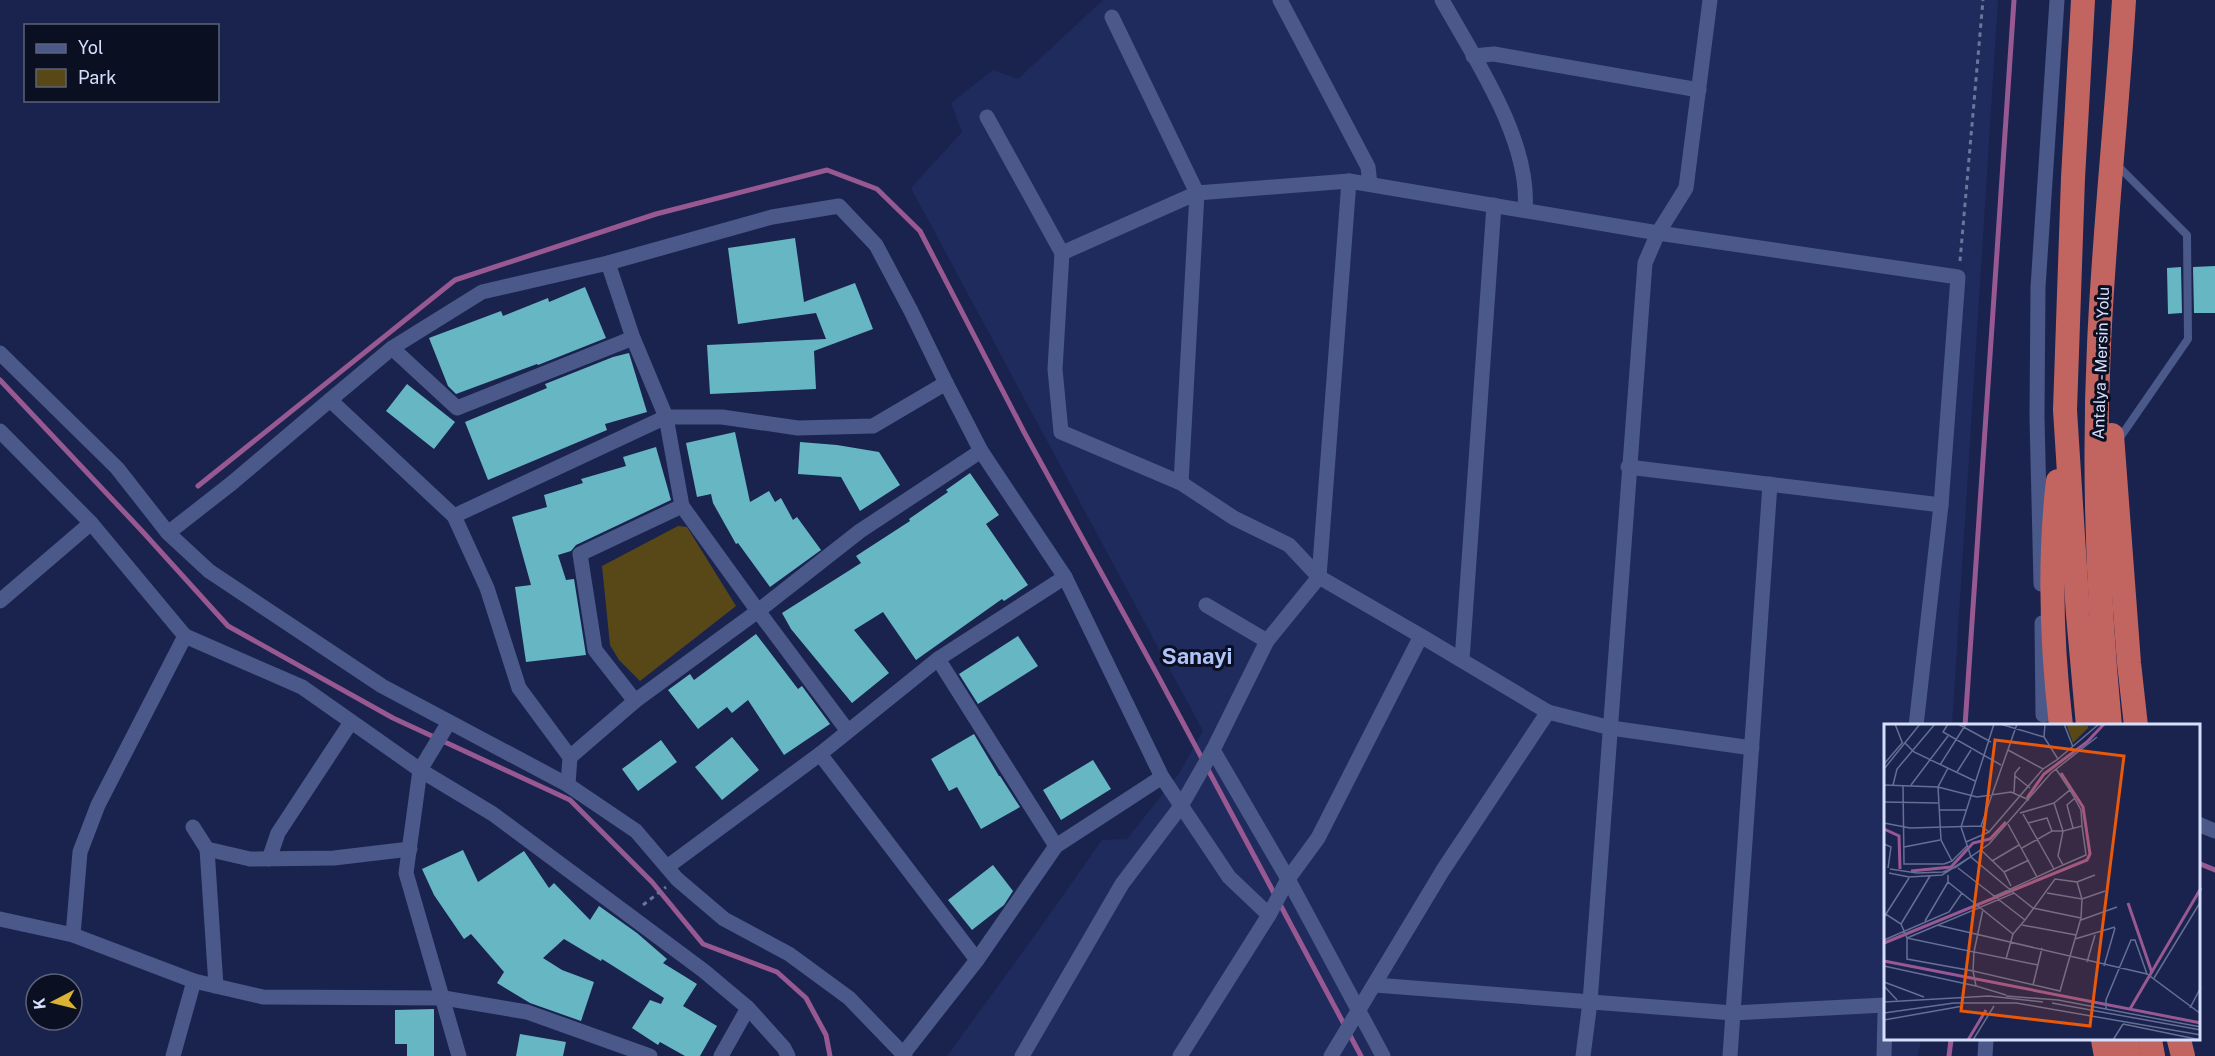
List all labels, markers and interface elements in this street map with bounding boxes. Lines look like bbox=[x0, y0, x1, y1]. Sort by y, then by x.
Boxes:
legend bbox=[24, 24, 219, 102]
text: Yol bbox=[78, 37, 103, 58]
text: Park bbox=[78, 67, 116, 88]
street label: Antalya - Mersin Yolu bbox=[2089, 286, 2113, 440]
district label: Sanayi bbox=[1162, 643, 1232, 669]
inset map bbox=[1884, 724, 2200, 1041]
north arrow bbox=[24, 972, 84, 1032]
text: K bbox=[29, 996, 50, 1011]

